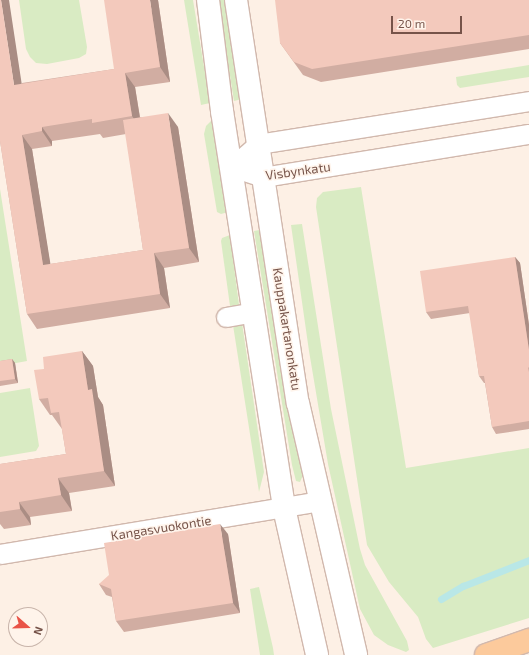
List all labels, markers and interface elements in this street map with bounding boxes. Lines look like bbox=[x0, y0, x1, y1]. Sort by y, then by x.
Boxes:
scale bar bbox=[393, 8, 464, 34]
text: 20 m bbox=[398, 16, 425, 30]
street label: Visbynkatu bbox=[264, 159, 332, 183]
street label: Kauppakartanonkatu bbox=[270, 266, 304, 392]
street label: Kangasvuokontie bbox=[110, 512, 212, 544]
north arrow bbox=[8, 607, 48, 647]
text: N bbox=[31, 625, 46, 637]

